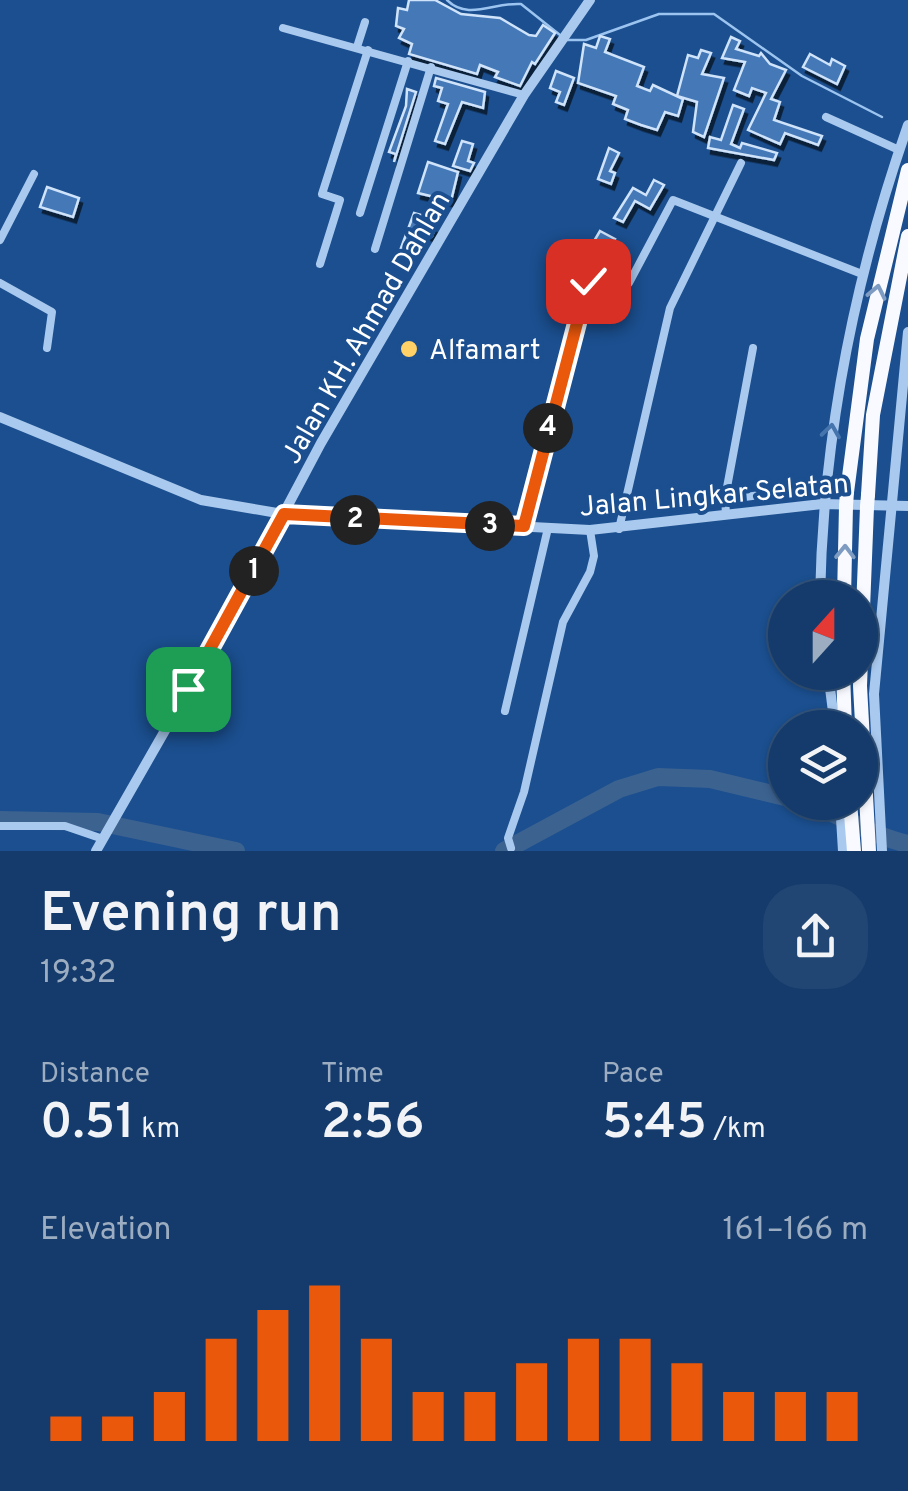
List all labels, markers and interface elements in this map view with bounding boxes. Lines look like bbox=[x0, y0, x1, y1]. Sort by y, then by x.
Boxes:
street label: Jalan KH. Ahmad Dahlan bbox=[275, 186, 460, 471]
pin bbox=[546, 239, 631, 324]
icon: check bbox=[561, 254, 616, 309]
one-way arrow bbox=[865, 284, 886, 301]
place label: Alfamart bbox=[429, 334, 541, 370]
marker: Alfamart bbox=[398, 338, 420, 360]
pin: 4 bbox=[523, 403, 573, 453]
text: 4 bbox=[539, 410, 557, 446]
one-way arrow bbox=[820, 422, 841, 439]
street label: Jalan Lingkar Selatan bbox=[578, 467, 851, 527]
pin: 2 bbox=[330, 495, 380, 545]
pin: 3 bbox=[465, 501, 515, 551]
text: 2 bbox=[346, 502, 364, 538]
text: 3 bbox=[482, 508, 498, 544]
one-way arrow bbox=[834, 543, 855, 559]
pin: 1 bbox=[229, 546, 279, 596]
text: 1 bbox=[248, 553, 260, 589]
north arrow bbox=[768, 580, 878, 690]
map controls bbox=[768, 580, 878, 820]
pin bbox=[146, 647, 231, 732]
icon: arrive bbox=[161, 662, 216, 717]
button: layers bbox=[768, 710, 878, 820]
text: Evening run bbox=[40, 881, 342, 951]
button: share bbox=[763, 884, 868, 989]
text: 19:32 bbox=[40, 954, 116, 994]
text: Distance bbox=[40, 1057, 150, 1093]
text: Time bbox=[321, 1057, 384, 1093]
text: Pace bbox=[602, 1057, 664, 1093]
text: 0.51 bbox=[40, 1093, 135, 1156]
text: 2:56 bbox=[321, 1093, 425, 1156]
text: 5:45 bbox=[602, 1093, 707, 1156]
text: km bbox=[135, 1112, 180, 1148]
text: /km bbox=[707, 1112, 766, 1148]
text: Elevation bbox=[40, 1211, 172, 1251]
text: 161–166 m bbox=[722, 1211, 868, 1251]

